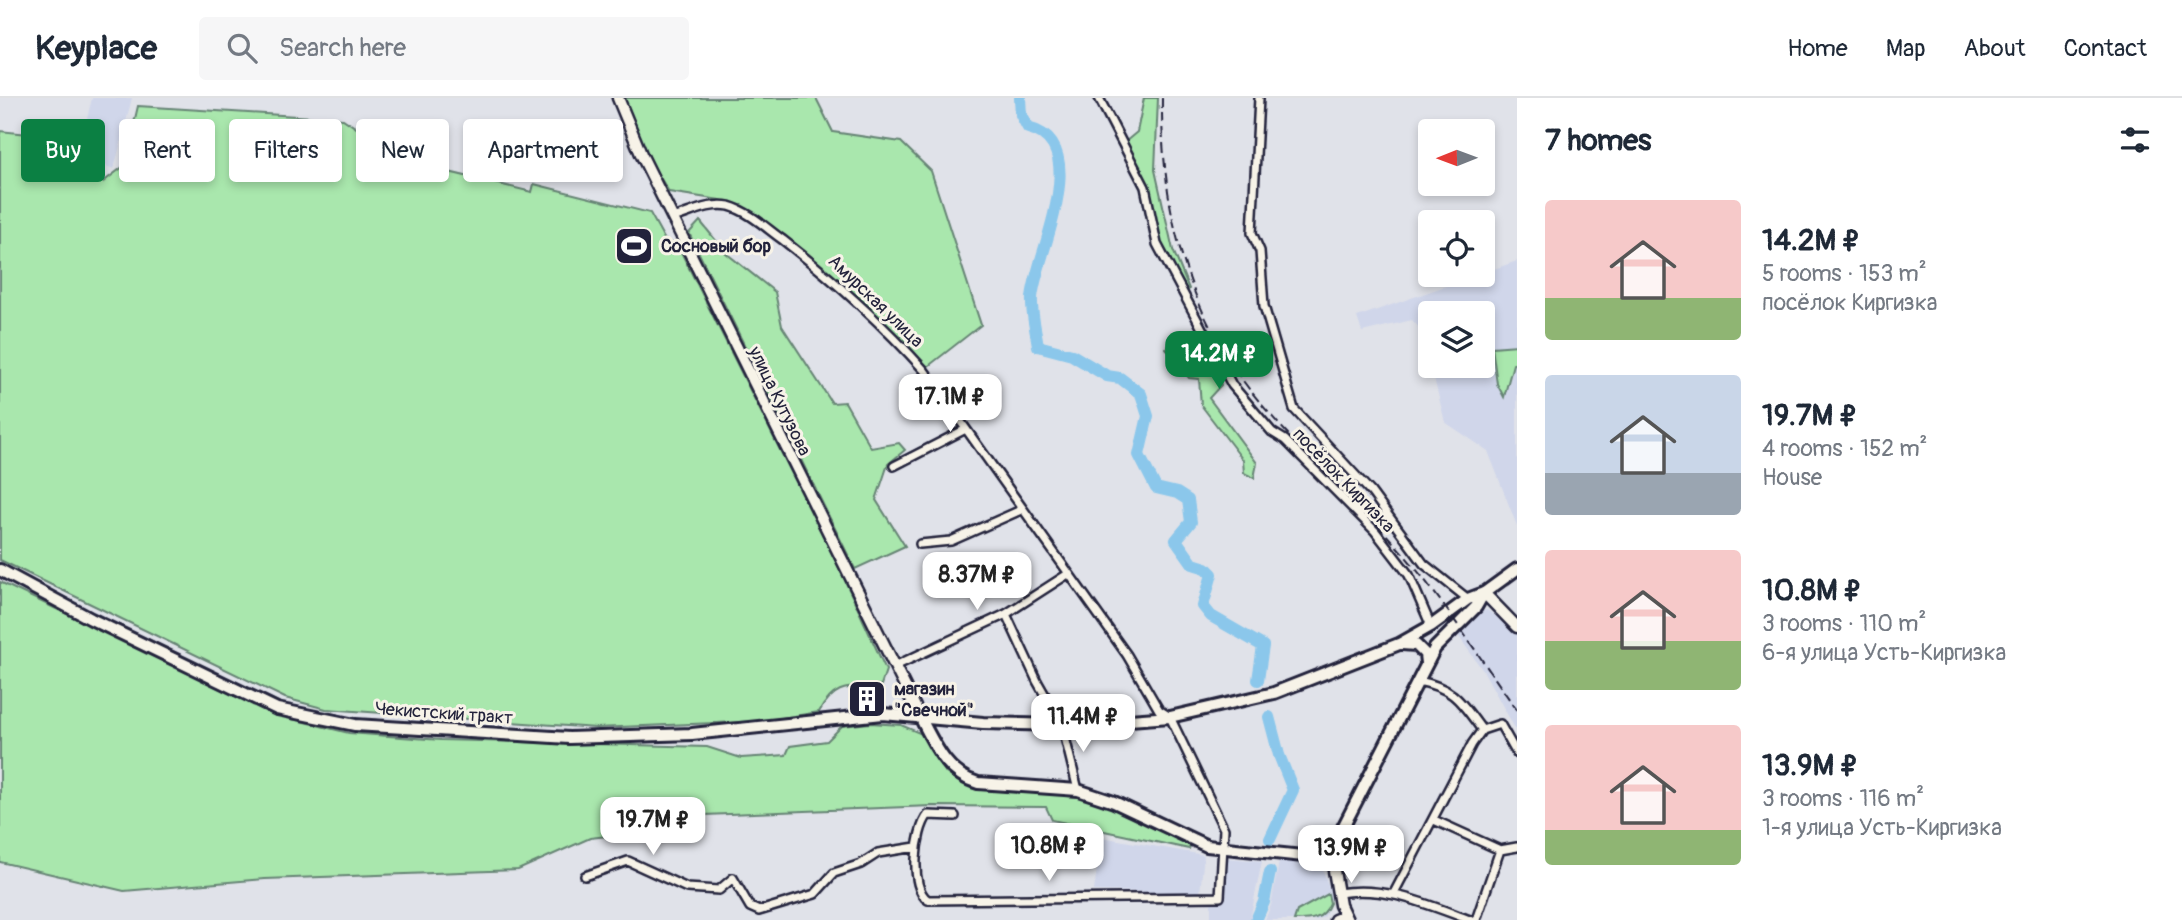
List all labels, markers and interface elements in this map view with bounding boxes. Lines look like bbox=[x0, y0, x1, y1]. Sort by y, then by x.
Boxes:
search box bbox=[199, 17, 689, 80]
text: Keyplace bbox=[35, 28, 157, 69]
icon: search bbox=[223, 29, 261, 67]
text: Search here bbox=[279, 32, 406, 64]
text: Home bbox=[1787, 34, 1848, 63]
text: Map bbox=[1886, 34, 1926, 63]
text: About bbox=[1964, 34, 2026, 63]
text: Contact bbox=[2064, 34, 2147, 63]
chip: Buy bbox=[21, 119, 105, 182]
chip: Rent bbox=[119, 119, 215, 182]
chip: Filters bbox=[229, 119, 342, 182]
chip: New bbox=[356, 119, 449, 182]
chip: Apartment bbox=[463, 119, 623, 182]
north arrow bbox=[1418, 119, 1494, 196]
map controls bbox=[1418, 119, 1495, 378]
icon: filters bbox=[2116, 121, 2154, 159]
text: 7 homes bbox=[1545, 122, 1652, 159]
button: locate bbox=[1418, 210, 1495, 287]
text: 14.2M ₽ bbox=[1762, 222, 1861, 259]
sports icon: Сосновый бор bbox=[613, 225, 655, 267]
icon: home bbox=[1601, 228, 1685, 312]
place label: Сосновый бор bbox=[661, 235, 772, 258]
street label: Амурская улица bbox=[823, 250, 928, 353]
text: 5 rooms · 153 m² bbox=[1762, 259, 1927, 288]
text: посёлок Киргизка bbox=[1762, 288, 1938, 317]
button: layers bbox=[1418, 301, 1495, 378]
pin: 14.2M ₽ bbox=[1154, 331, 1284, 391]
text: 14.2M ₽ bbox=[1181, 339, 1257, 368]
street label: улица Кутузова bbox=[743, 342, 816, 460]
pin: 17.1M ₽ bbox=[885, 374, 1015, 434]
text: 17.1M ₽ bbox=[915, 382, 985, 411]
text: 19.7M ₽ bbox=[1762, 397, 1858, 434]
icon: home bbox=[1601, 403, 1685, 487]
street label: посёлок Киргизка bbox=[1288, 423, 1400, 538]
text: 4 rooms · 152 m² bbox=[1762, 434, 1928, 463]
text: House bbox=[1762, 463, 1822, 492]
pin: 8.37M ₽ bbox=[912, 552, 1042, 612]
text: 8.37M ₽ bbox=[939, 560, 1015, 589]
text: 10.8M ₽ bbox=[1762, 572, 1862, 609]
icon: home bbox=[1601, 578, 1685, 662]
text: 3 rooms · 110 m² bbox=[1762, 609, 1926, 638]
text: 6-я улица Усть-Киргизка bbox=[1762, 638, 2006, 667]
building icon: магазин "Свечной" bbox=[846, 678, 888, 720]
place label: магазин "Свечной" bbox=[894, 678, 974, 722]
pin: 11.4M ₽ bbox=[1018, 694, 1148, 754]
street label: Чекистский тракт bbox=[374, 697, 514, 730]
text: 11.4M ₽ bbox=[1047, 702, 1119, 731]
text: 13.9M ₽ bbox=[1762, 747, 1859, 784]
icon: home bbox=[1601, 753, 1685, 837]
text: 3 rooms · 116 m² bbox=[1762, 784, 1924, 813]
pin: 19.7M ₽ bbox=[588, 798, 718, 857]
text: 19.7M ₽ bbox=[616, 805, 690, 834]
text: 1-я улица Усть-Киргизка bbox=[1762, 813, 2002, 842]
pin: 10.8M ₽ bbox=[984, 824, 1114, 883]
pin: 13.9M ₽ bbox=[1286, 826, 1416, 885]
text: 10.8M ₽ bbox=[1011, 831, 1087, 860]
text: 13.9M ₽ bbox=[1314, 833, 1388, 862]

